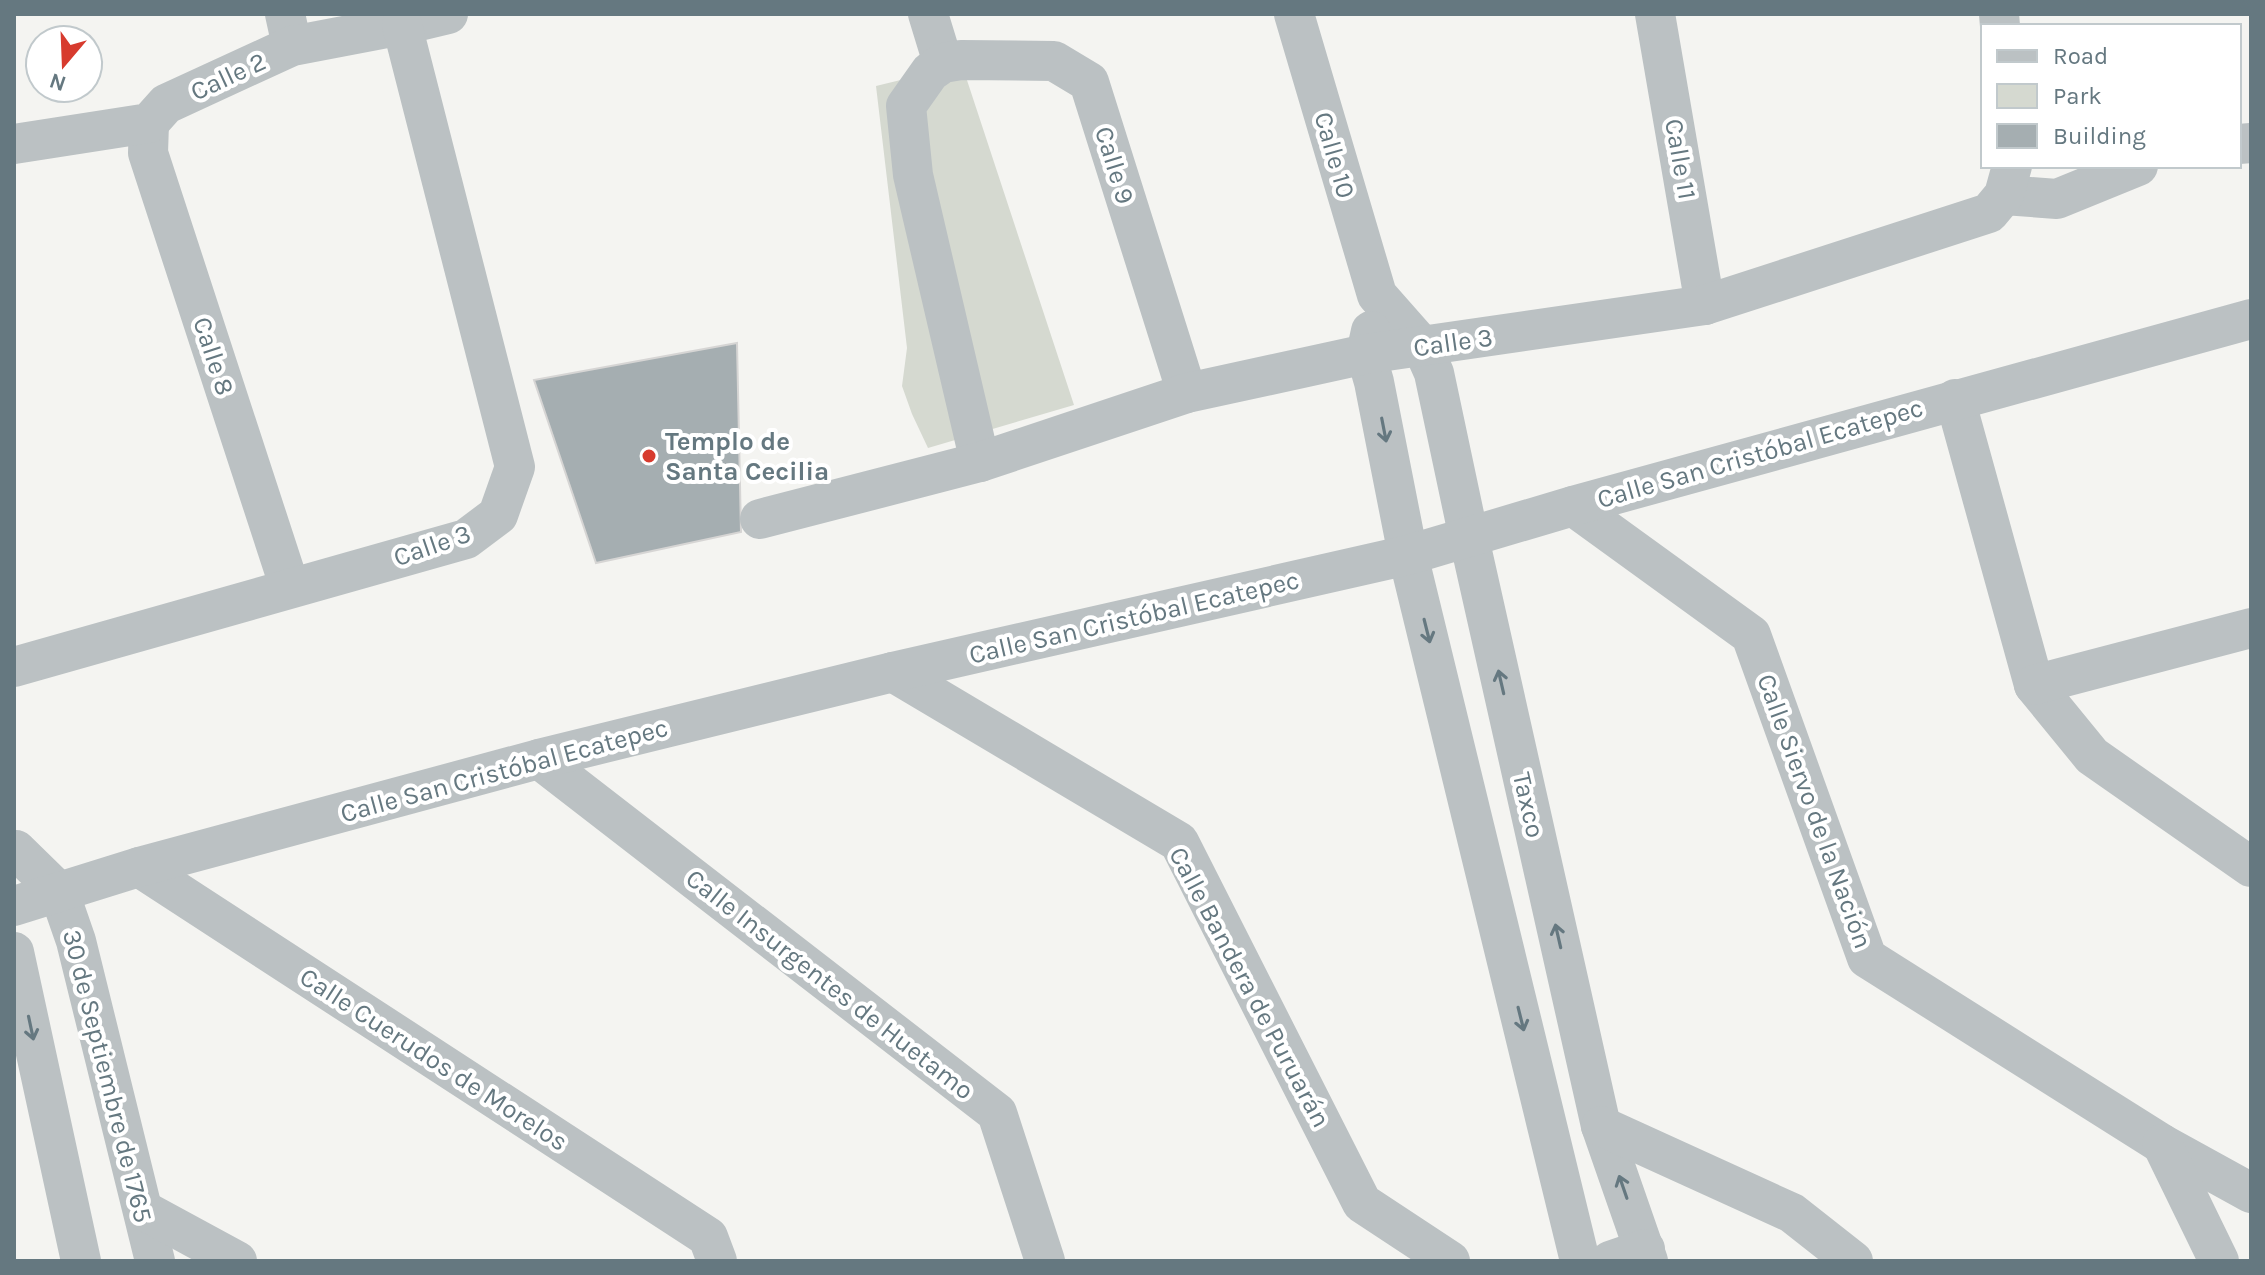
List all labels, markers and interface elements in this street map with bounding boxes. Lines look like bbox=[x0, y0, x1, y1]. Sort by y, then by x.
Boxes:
north arrow bbox=[24, 24, 104, 104]
legend bbox=[1981, 24, 2241, 168]
text: Road bbox=[2053, 42, 2108, 70]
street label: Calle 2 bbox=[186, 46, 271, 107]
text: N bbox=[46, 67, 70, 97]
text: Park bbox=[2053, 82, 2102, 110]
street label: Calle 10 bbox=[1307, 108, 1362, 202]
street label: Calle 11 bbox=[1658, 116, 1703, 202]
text: Building bbox=[2053, 122, 2146, 150]
street label: Calle 9 bbox=[1088, 123, 1141, 208]
street label: Calle 8 bbox=[186, 313, 241, 399]
street label: Calle 3 bbox=[1411, 322, 1495, 363]
street label: Calle San Cristóbal Ecatepec bbox=[1594, 392, 1927, 515]
one-way arrow bbox=[1377, 417, 1392, 442]
place label: Templo de Santa Cecilia bbox=[665, 426, 829, 487]
marker: Templo de Santa Cecilia bbox=[640, 447, 658, 465]
street label: Calle 3 bbox=[389, 518, 475, 573]
street label: Calle San Cristóbal Ecatepec bbox=[966, 564, 1302, 671]
one-way arrow bbox=[1420, 617, 1435, 643]
one-way arrow bbox=[1493, 670, 1508, 695]
street label: Calle Siervo de la Nación bbox=[1750, 670, 1879, 953]
street label: Calle San Cristóbal Ecatepec bbox=[337, 712, 671, 829]
street label: Taxco bbox=[1506, 769, 1551, 841]
street label: Calle Bandera de Puruarán bbox=[1162, 842, 1337, 1133]
street label: Calle Insurgentes de Huetamo bbox=[680, 862, 980, 1106]
one-way arrow bbox=[1550, 923, 1565, 949]
street label: 30 de Septiembre de 1765 bbox=[56, 926, 159, 1226]
street label: Calle Cuerudos de Morelos bbox=[294, 961, 573, 1158]
one-way arrow bbox=[1515, 1006, 1530, 1032]
one-way arrow bbox=[24, 1015, 39, 1041]
one-way arrow bbox=[1615, 1175, 1629, 1200]

